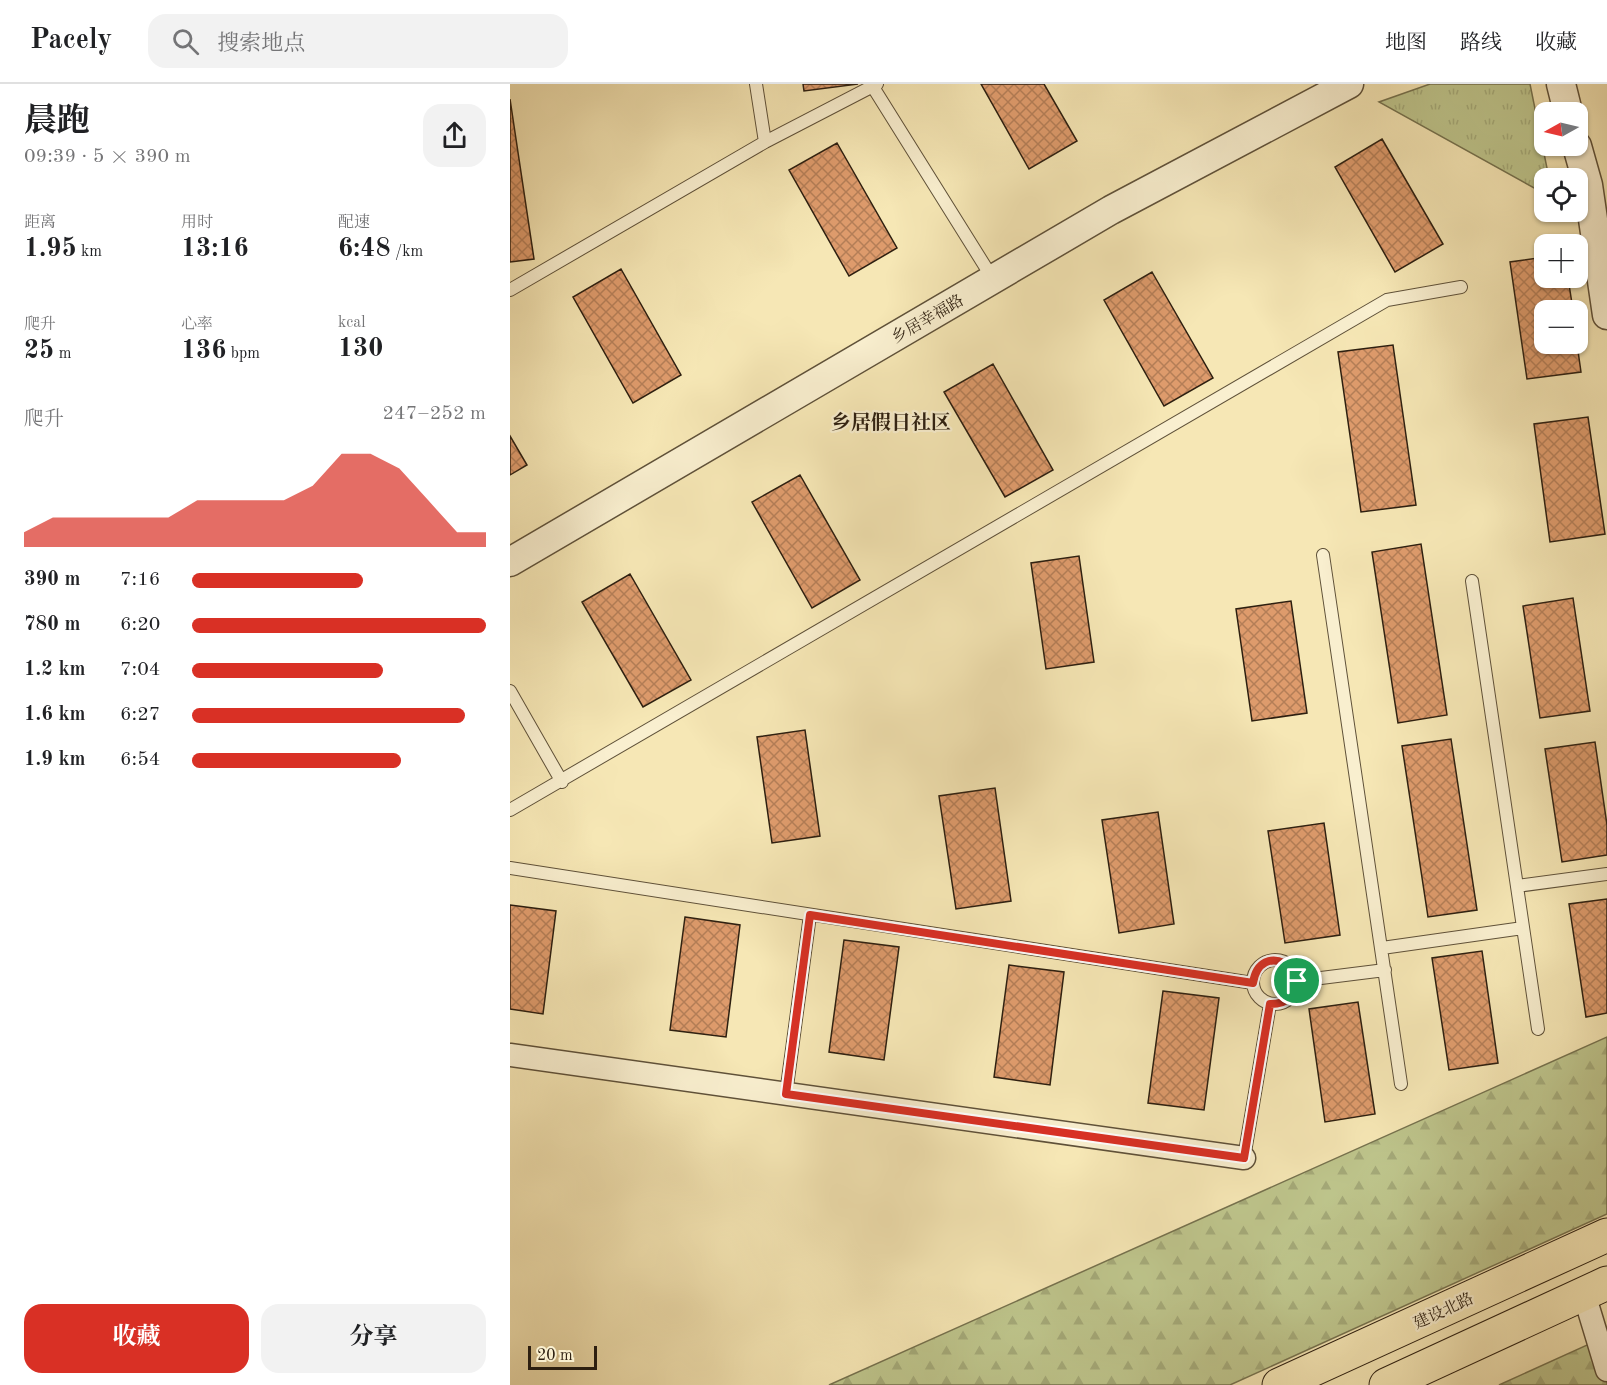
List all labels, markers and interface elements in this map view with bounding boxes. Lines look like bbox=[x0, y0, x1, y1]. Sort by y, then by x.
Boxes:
search box bbox=[148, 14, 568, 68]
icon: search bbox=[169, 25, 202, 58]
text: Pacely bbox=[30, 27, 112, 55]
text: 搜索地点 bbox=[217, 33, 305, 55]
text: 地图 bbox=[1385, 33, 1427, 54]
text: 路线 bbox=[1460, 33, 1502, 54]
text: 收藏 bbox=[1535, 33, 1577, 54]
north arrow bbox=[1534, 102, 1588, 156]
map controls bbox=[1534, 102, 1588, 354]
button: share bbox=[423, 104, 486, 167]
text: 晨跑 bbox=[24, 106, 90, 139]
text: 09:39 · 5 × 390 m bbox=[24, 147, 191, 167]
button: locate bbox=[1534, 168, 1588, 222]
text: 距离 bbox=[24, 215, 56, 231]
text: 用时 bbox=[181, 215, 213, 231]
text: 配速 bbox=[338, 215, 370, 231]
button: + bbox=[1534, 234, 1588, 288]
text: 1.95 bbox=[24, 236, 77, 262]
text: 13:16 bbox=[181, 236, 249, 262]
text: 6:48 bbox=[338, 236, 391, 262]
text: km bbox=[77, 244, 102, 260]
text: /km bbox=[391, 244, 423, 260]
street label: 乡居幸福路 bbox=[888, 291, 967, 347]
button: − bbox=[1534, 300, 1588, 354]
text: kcal bbox=[338, 315, 366, 331]
text: 爬升 bbox=[24, 317, 56, 333]
text: 心率 bbox=[181, 317, 213, 333]
text: 130 bbox=[338, 336, 383, 362]
text: 25 bbox=[24, 338, 54, 364]
text: 136 bbox=[181, 338, 226, 364]
text: m bbox=[54, 346, 71, 362]
text: bpm bbox=[226, 346, 260, 362]
text: 247–252 m bbox=[383, 404, 486, 424]
text: 爬升 bbox=[24, 410, 64, 430]
district label: 乡居假日社区 bbox=[831, 411, 951, 434]
text: 390 m bbox=[24, 570, 80, 590]
text: 7:16 bbox=[120, 570, 160, 590]
text: 780 m bbox=[24, 615, 80, 635]
text: 6:20 bbox=[120, 615, 160, 635]
text: 1.2 km bbox=[24, 660, 86, 680]
text: 7:04 bbox=[120, 660, 160, 680]
text: 1.6 km bbox=[24, 705, 86, 725]
text: 6:27 bbox=[120, 705, 160, 725]
text: 1.9 km bbox=[24, 750, 86, 770]
text: 6:54 bbox=[120, 750, 160, 770]
pin bbox=[1271, 955, 1322, 1006]
icon: arrive bbox=[1280, 964, 1313, 997]
street label: 建设北路 bbox=[1411, 1289, 1476, 1333]
button: 收藏 bbox=[24, 1304, 249, 1373]
button: 分享 bbox=[261, 1304, 486, 1373]
scale bar bbox=[528, 1343, 597, 1370]
text: 20 m bbox=[537, 1348, 573, 1364]

